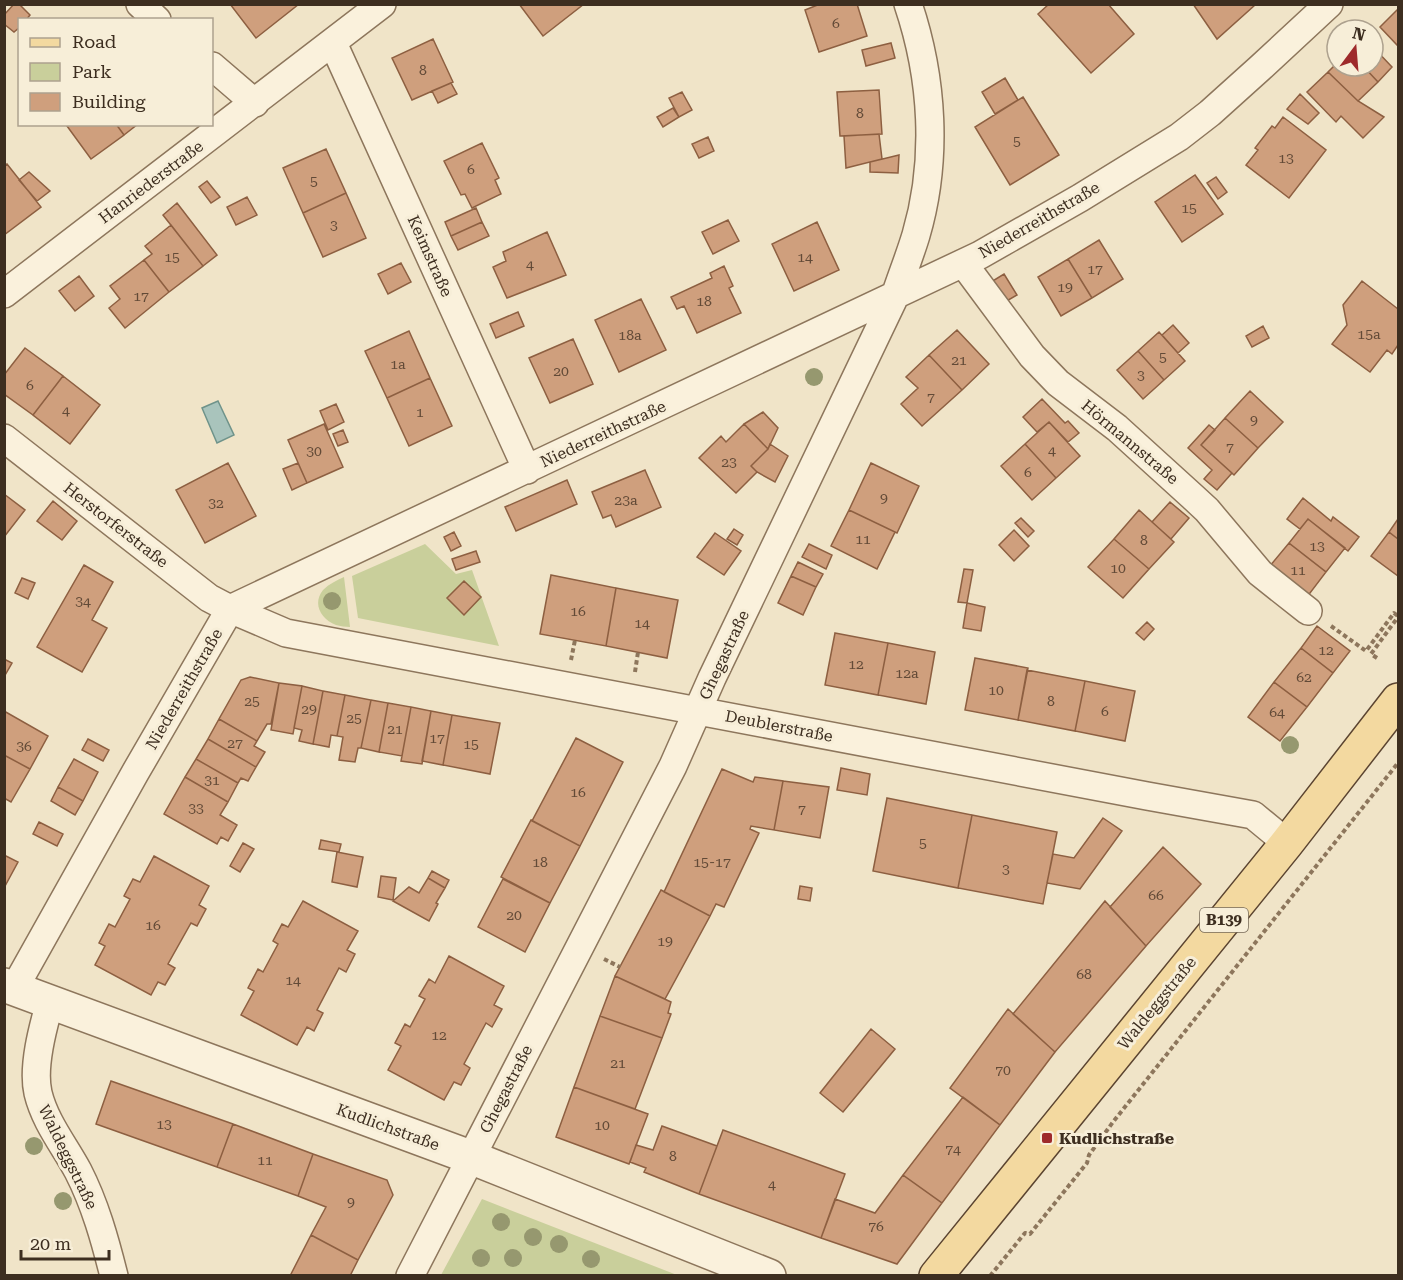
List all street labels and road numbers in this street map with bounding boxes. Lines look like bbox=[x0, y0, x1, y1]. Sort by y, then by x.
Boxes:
street label: Hanriederstraße bbox=[95, 136, 207, 227]
street label: Niederreithstraße bbox=[975, 178, 1103, 262]
street label: Keimstraße bbox=[404, 212, 457, 300]
street label: Niederreithstraße bbox=[537, 396, 669, 471]
street label: Hörmannstraße bbox=[1078, 396, 1183, 488]
street label: Herstorferstraße bbox=[60, 478, 172, 572]
street label: Ghegastraße bbox=[695, 607, 753, 703]
street label: Niederreithstraße bbox=[142, 625, 226, 753]
street label: Deublerstraße bbox=[724, 706, 835, 746]
road number: B139 bbox=[1200, 908, 1248, 932]
street label: Waldeggstraße bbox=[1114, 953, 1200, 1053]
street label: Ghegastraße bbox=[476, 1042, 536, 1136]
street label: Kudlichstraße bbox=[334, 1100, 442, 1154]
street label: Waldeggstraße bbox=[35, 1102, 102, 1213]

